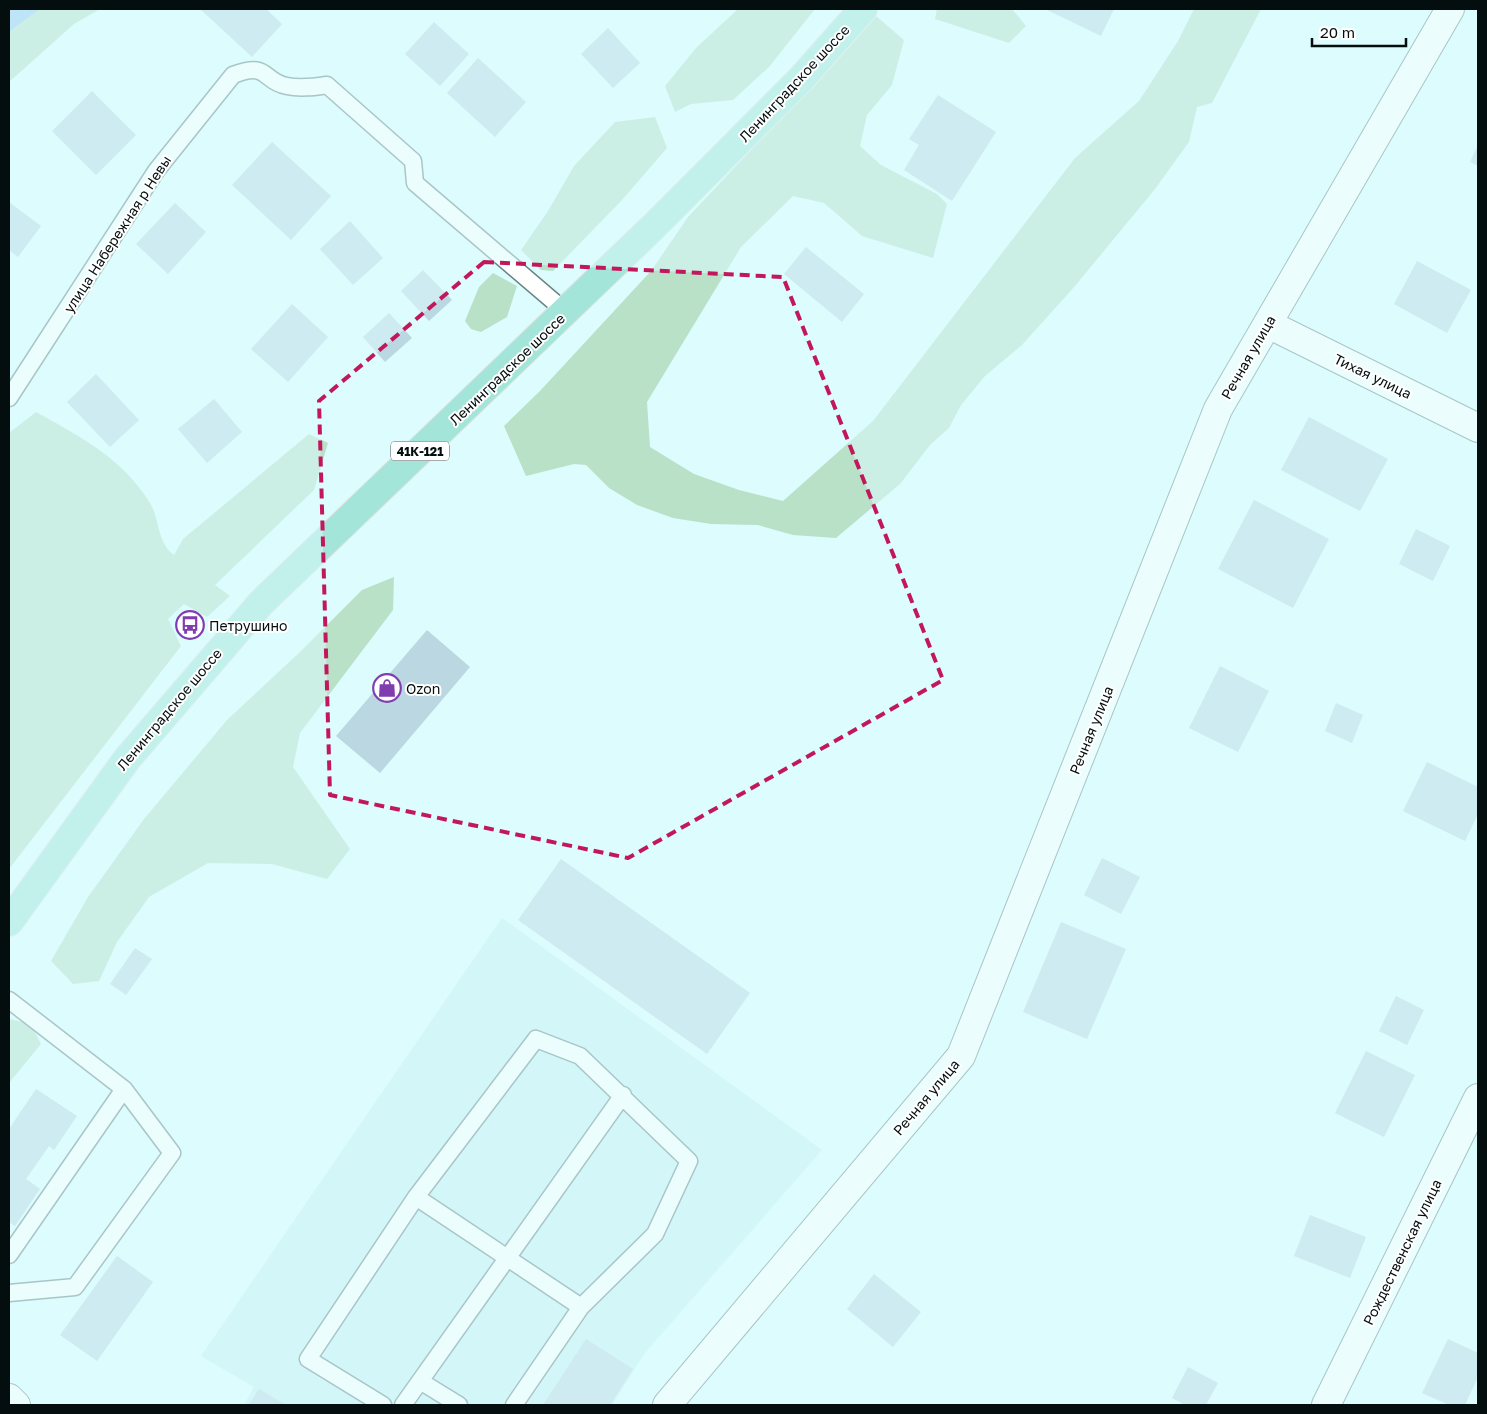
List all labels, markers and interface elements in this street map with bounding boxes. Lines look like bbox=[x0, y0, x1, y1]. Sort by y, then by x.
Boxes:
scale bar bbox=[1312, 15, 1406, 47]
street label: Ленинградское шоссе bbox=[735, 21, 853, 145]
text: 20 m bbox=[1320, 23, 1355, 41]
street label: улица Набережная р Невы bbox=[60, 152, 174, 316]
street label: Ленинградское шоссе bbox=[446, 309, 568, 429]
street label: Речная улица bbox=[1217, 312, 1279, 402]
street label: Тихая улица bbox=[1332, 350, 1414, 402]
road number: 41К-121 bbox=[391, 442, 449, 461]
bus stop icon: Петрушино bbox=[175, 610, 205, 640]
place label: Петрушино bbox=[209, 617, 287, 634]
street label: Ленинградское шоссе bbox=[113, 645, 225, 773]
shop icon: Ozon bbox=[372, 673, 402, 703]
place label: Ozon bbox=[406, 680, 440, 697]
street label: Речная улица bbox=[1066, 683, 1116, 777]
street label: Речная улица bbox=[889, 1056, 963, 1138]
street label: Рождественская улица bbox=[1359, 1176, 1445, 1328]

